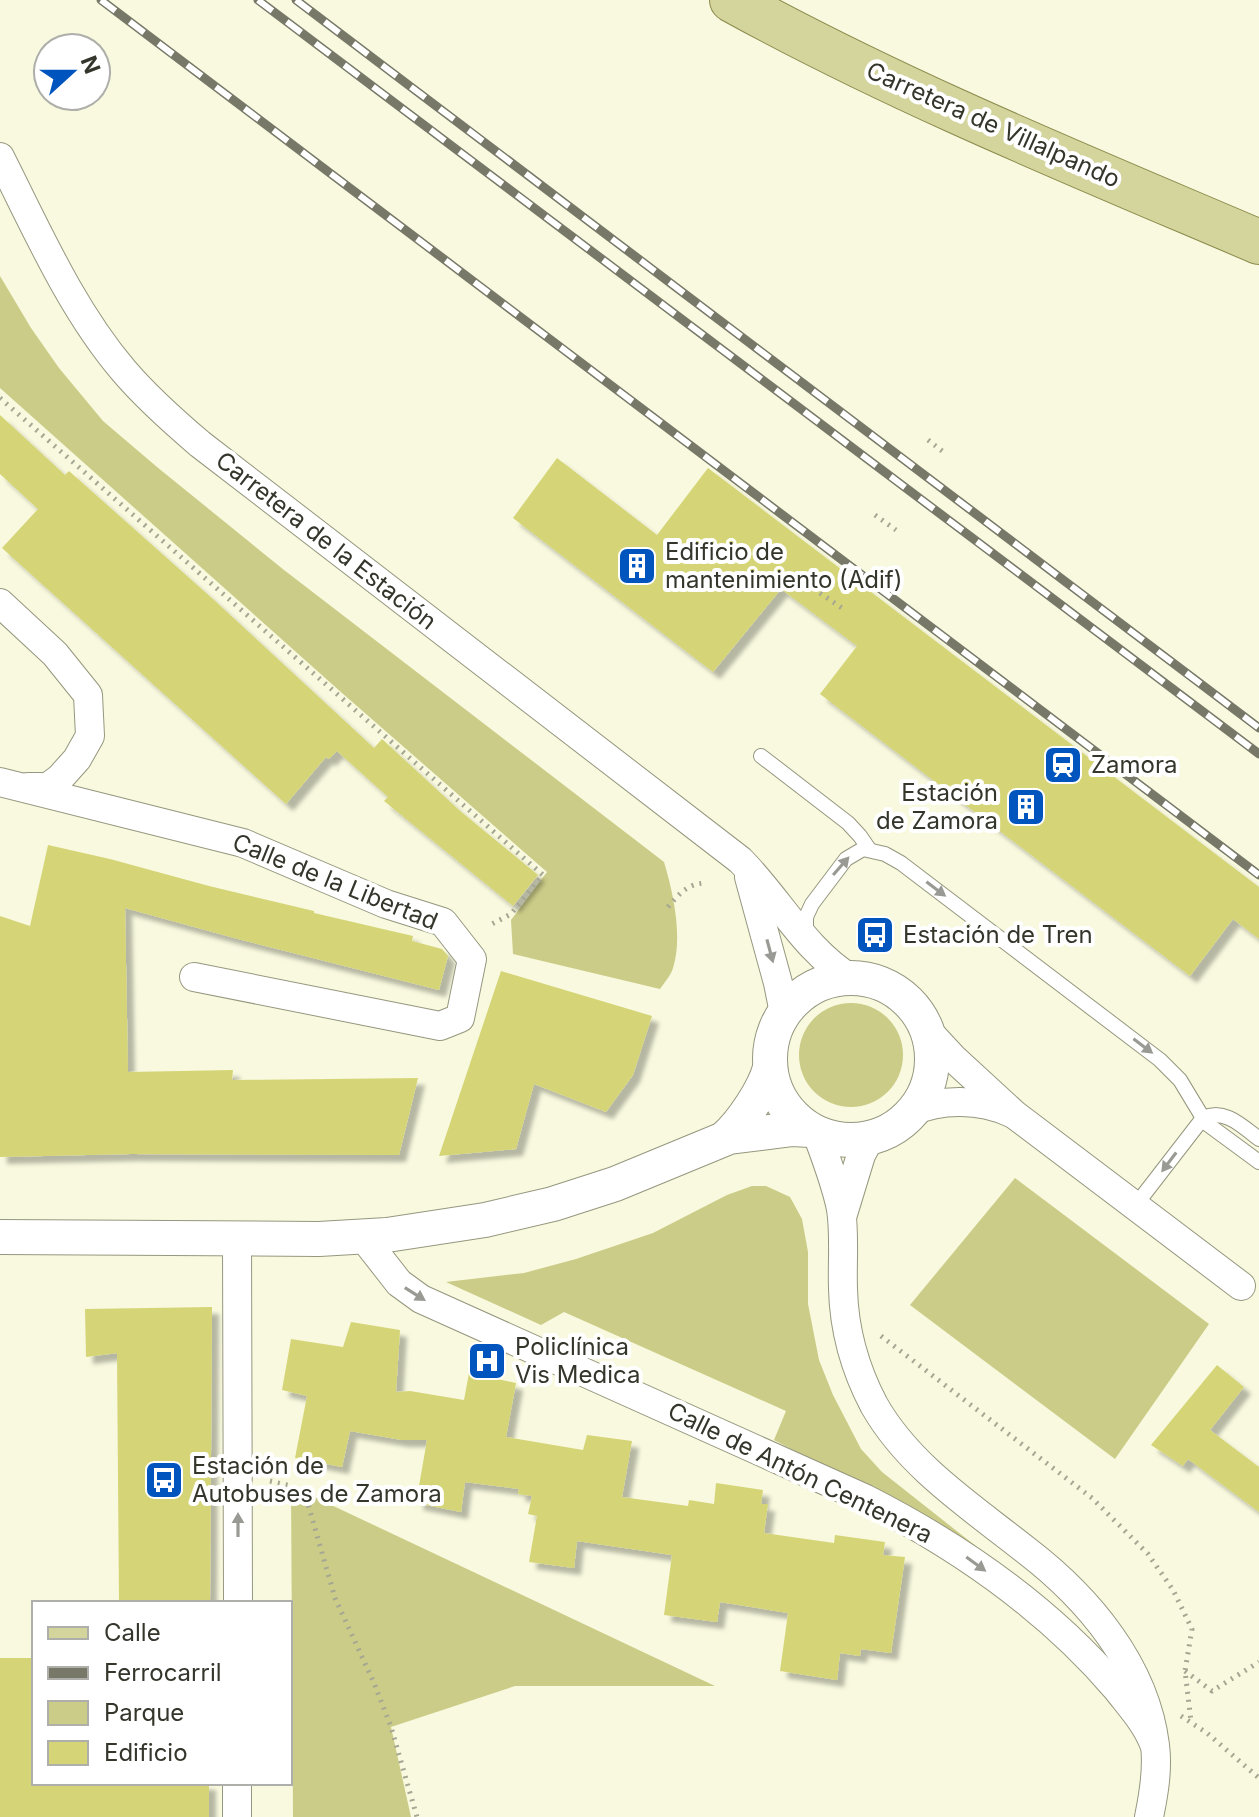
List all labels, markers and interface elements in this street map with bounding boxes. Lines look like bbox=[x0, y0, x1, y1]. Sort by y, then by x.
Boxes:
north arrow bbox=[32, 32, 112, 112]
text: N bbox=[76, 52, 106, 77]
street label: Carretera de Villalpando bbox=[862, 56, 1124, 194]
street label: Carretera de la Estación bbox=[210, 445, 442, 636]
place label: Edificio de mantenimiento (Adif) bbox=[665, 537, 903, 594]
building icon: Edificio de mantenimiento (Adif) bbox=[616, 545, 658, 587]
station icon: Zamora bbox=[1042, 744, 1084, 786]
place label: Zamora bbox=[1091, 750, 1178, 779]
place label: Estación de Zamora bbox=[876, 778, 998, 835]
building icon: Estación de Zamora bbox=[1005, 786, 1047, 828]
street label: Calle de la Libertad bbox=[228, 827, 442, 936]
one-way arrow bbox=[832, 857, 849, 877]
one-way arrow bbox=[925, 881, 946, 896]
bus stop icon: Estación de Tren bbox=[854, 914, 896, 956]
place label: Estación de Tren bbox=[903, 920, 1093, 949]
one-way arrow bbox=[765, 939, 777, 964]
one-way arrow bbox=[1132, 1038, 1153, 1054]
one-way arrow bbox=[1161, 1152, 1177, 1172]
one-way arrow bbox=[404, 1287, 426, 1301]
place label: Policlínica Vis Medica bbox=[515, 1332, 640, 1389]
hospital icon: Policlínica Vis Medica bbox=[466, 1340, 508, 1382]
street label: Calle de Antón Centenera bbox=[663, 1396, 937, 1549]
place label: Estación de Autobuses de Zamora bbox=[192, 1451, 442, 1508]
bus stop icon: Estación de Autobuses de Zamora bbox=[143, 1459, 185, 1501]
one-way arrow bbox=[232, 1512, 244, 1537]
one-way arrow bbox=[966, 1556, 987, 1572]
legend bbox=[32, 1601, 292, 1785]
text: Calle bbox=[104, 1618, 161, 1647]
text: Ferrocarril bbox=[104, 1658, 222, 1687]
text: Parque bbox=[104, 1698, 184, 1727]
text: Edificio bbox=[104, 1738, 188, 1767]

